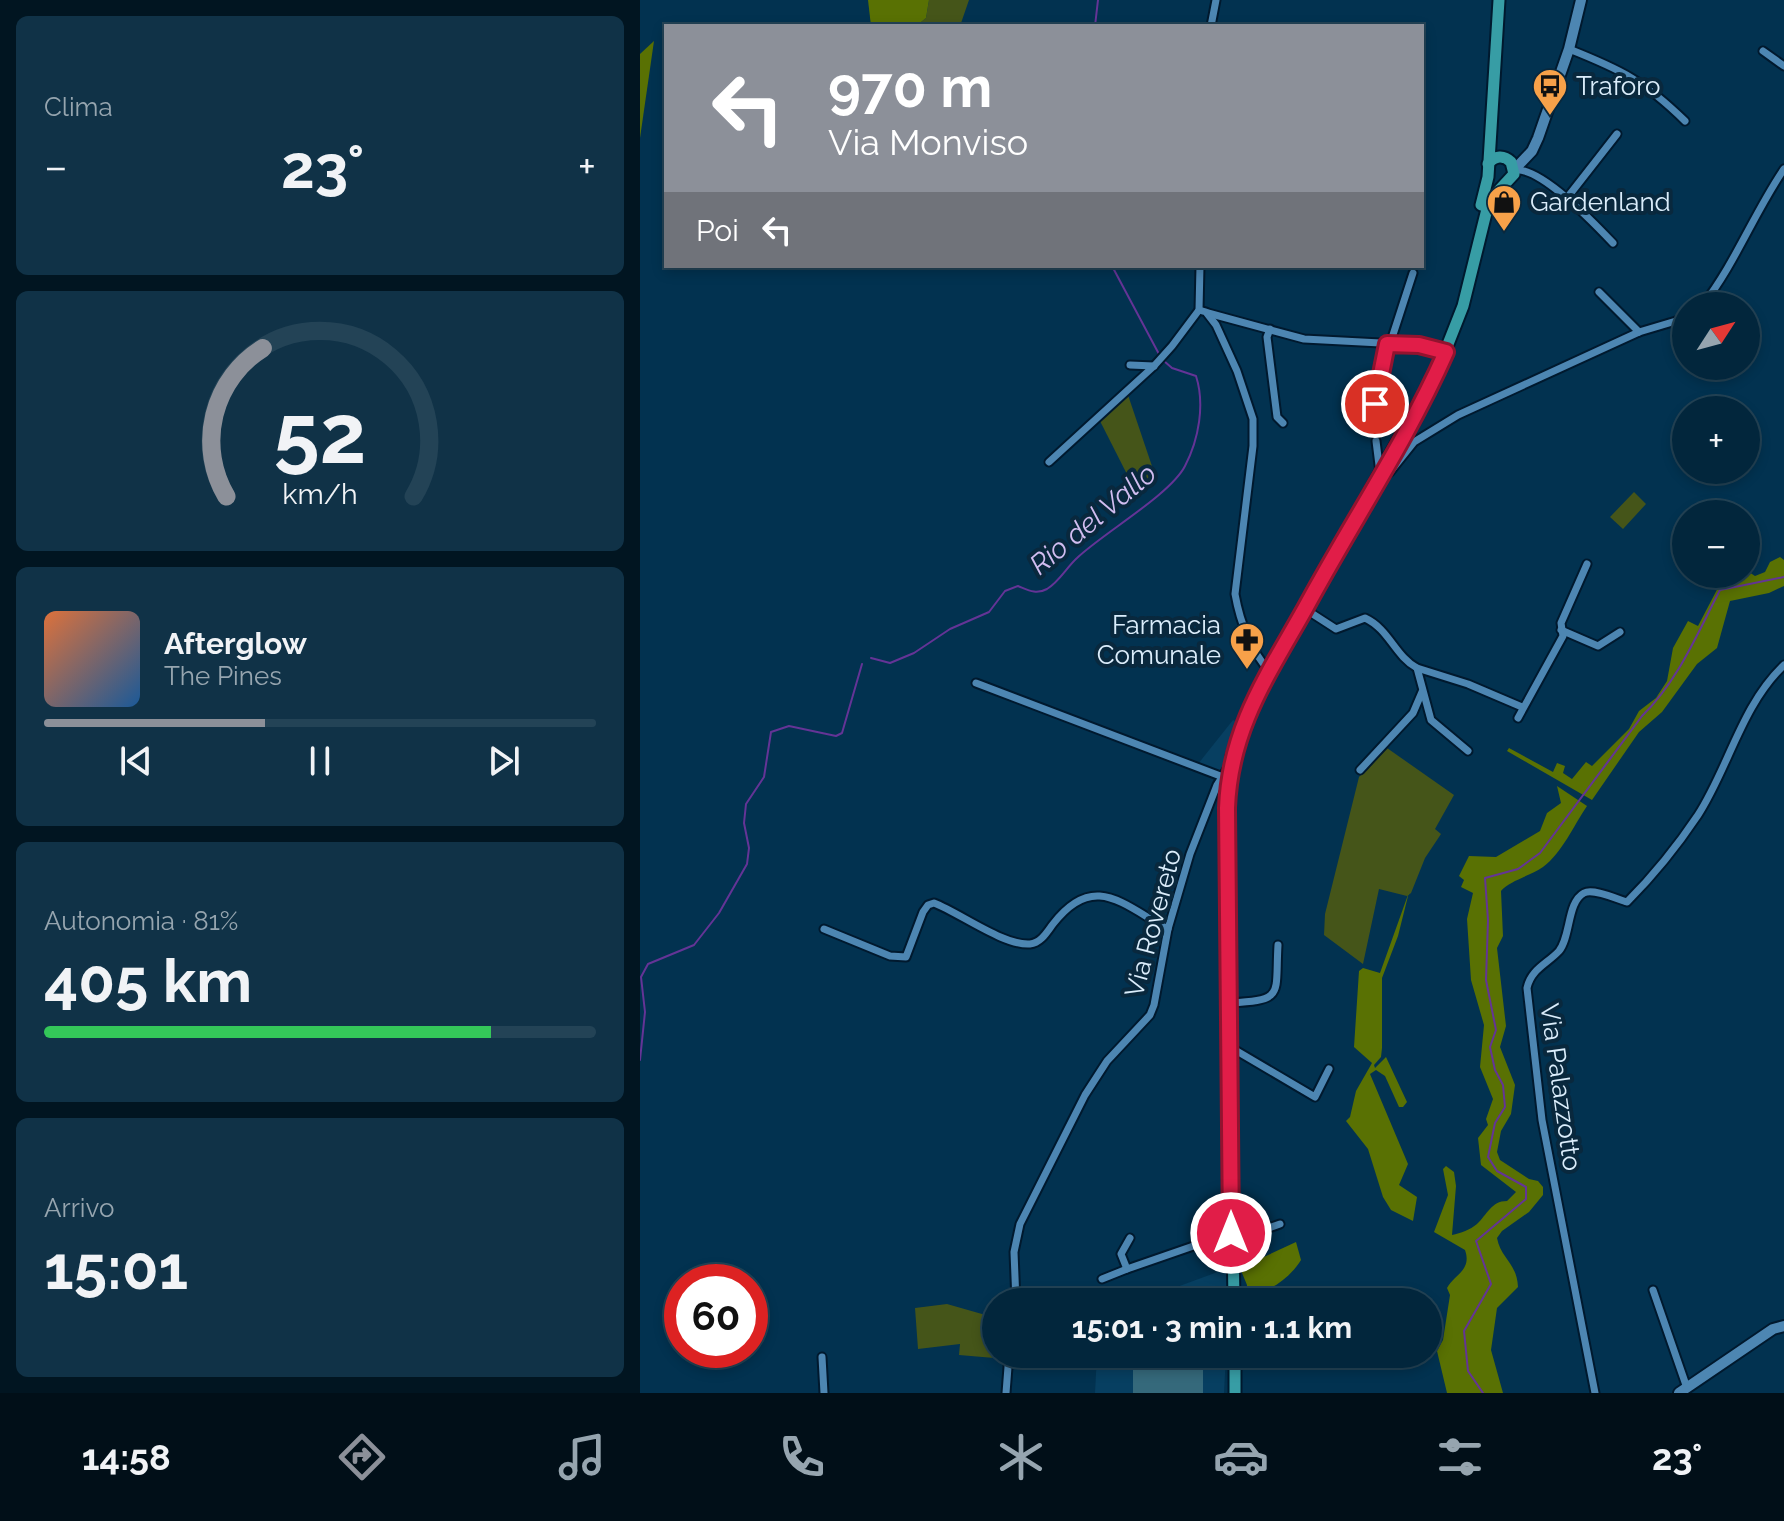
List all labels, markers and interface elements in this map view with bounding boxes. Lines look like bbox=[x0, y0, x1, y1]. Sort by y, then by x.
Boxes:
text: 970 m bbox=[828, 54, 992, 120]
icon: left bbox=[696, 56, 800, 160]
bus stop icon: Traforo bbox=[1531, 67, 1569, 117]
place label: Traforo bbox=[1576, 71, 1660, 101]
text: Clima bbox=[44, 92, 113, 122]
text: Via Monviso bbox=[828, 121, 1028, 163]
text: 23° bbox=[281, 132, 364, 202]
text: − bbox=[44, 141, 68, 192]
text: + bbox=[578, 141, 596, 192]
shop icon: Gardenland bbox=[1485, 183, 1523, 233]
place label: Gardenland bbox=[1530, 187, 1671, 217]
icon: left bbox=[755, 208, 799, 252]
text: Poi bbox=[696, 213, 739, 248]
north arrow bbox=[1672, 292, 1760, 380]
map controls bbox=[1672, 292, 1760, 588]
pin bbox=[1341, 370, 1409, 438]
icon: arrive bbox=[1353, 382, 1397, 426]
text: 52 bbox=[273, 385, 367, 482]
button: + bbox=[1672, 396, 1760, 484]
water label: Rio del Vallo bbox=[1023, 457, 1163, 581]
text: km/h bbox=[282, 477, 358, 511]
button: − bbox=[1672, 500, 1760, 588]
place label: Farmacia Comunale bbox=[1097, 610, 1221, 670]
pharmacy icon: Farmacia Comunale bbox=[1228, 621, 1266, 671]
text: Afterglow bbox=[164, 626, 307, 661]
text: The Pines bbox=[164, 661, 282, 691]
icon: previous bbox=[114, 739, 158, 783]
icon: pause bbox=[298, 739, 342, 783]
icon: next bbox=[482, 739, 526, 783]
street label: Via Rovereto bbox=[1119, 846, 1187, 1000]
text: Autonomia · 81% bbox=[44, 906, 238, 936]
text: 405 km bbox=[44, 946, 252, 1016]
street label: Via Palazzotto bbox=[1534, 1001, 1588, 1173]
position arrow bbox=[1189, 1191, 1273, 1275]
text: Arrivo bbox=[44, 1193, 114, 1223]
text: 15:01 bbox=[44, 1233, 188, 1303]
speed limit sign: 60 bbox=[664, 1264, 768, 1368]
text: 15:01 · 3 min · 1.1 km bbox=[1072, 1310, 1352, 1345]
icon: directions bbox=[334, 1429, 390, 1485]
icon: music bbox=[554, 1429, 610, 1485]
icon: phone bbox=[774, 1429, 830, 1485]
icon: climate bbox=[993, 1429, 1049, 1485]
icon: car bbox=[1213, 1429, 1269, 1485]
icon: filters bbox=[1432, 1429, 1488, 1485]
text: 14:58 bbox=[82, 1436, 171, 1478]
text: 23° bbox=[1652, 1436, 1702, 1478]

